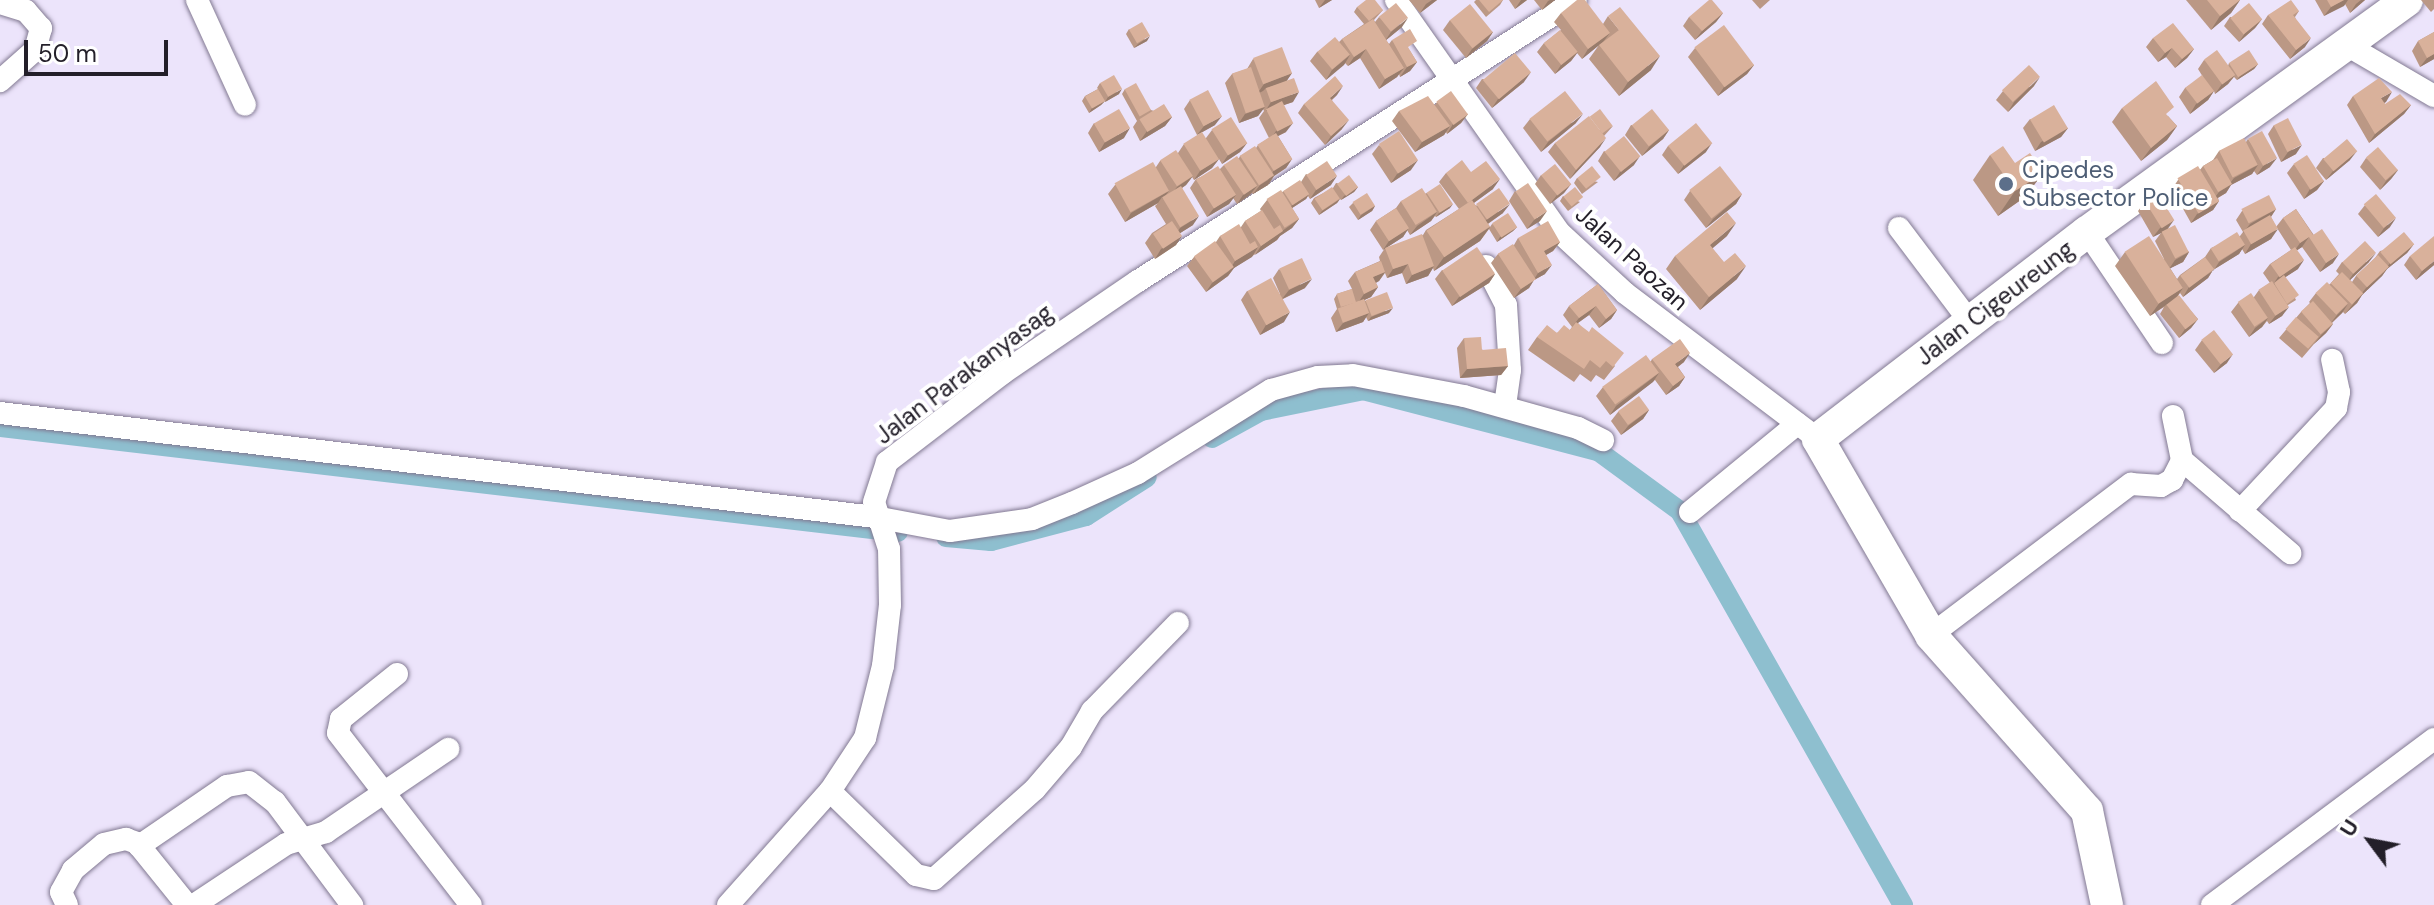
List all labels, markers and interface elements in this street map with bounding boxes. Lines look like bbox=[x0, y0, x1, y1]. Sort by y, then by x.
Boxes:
scale bar bbox=[28, 24, 172, 74]
text: 50 m bbox=[38, 38, 97, 69]
place label: Cipedes Subsector Police bbox=[2022, 156, 2208, 212]
marker: Cipedes Subsector Police bbox=[1997, 175, 2015, 193]
street label: Jalan Paozan bbox=[1570, 200, 1694, 316]
street label: Jalan Cigeureung bbox=[1911, 234, 2079, 372]
street label: Jalan Parakanyasag bbox=[870, 298, 1058, 450]
north arrow bbox=[2330, 801, 2410, 881]
text: U bbox=[2333, 814, 2366, 842]

